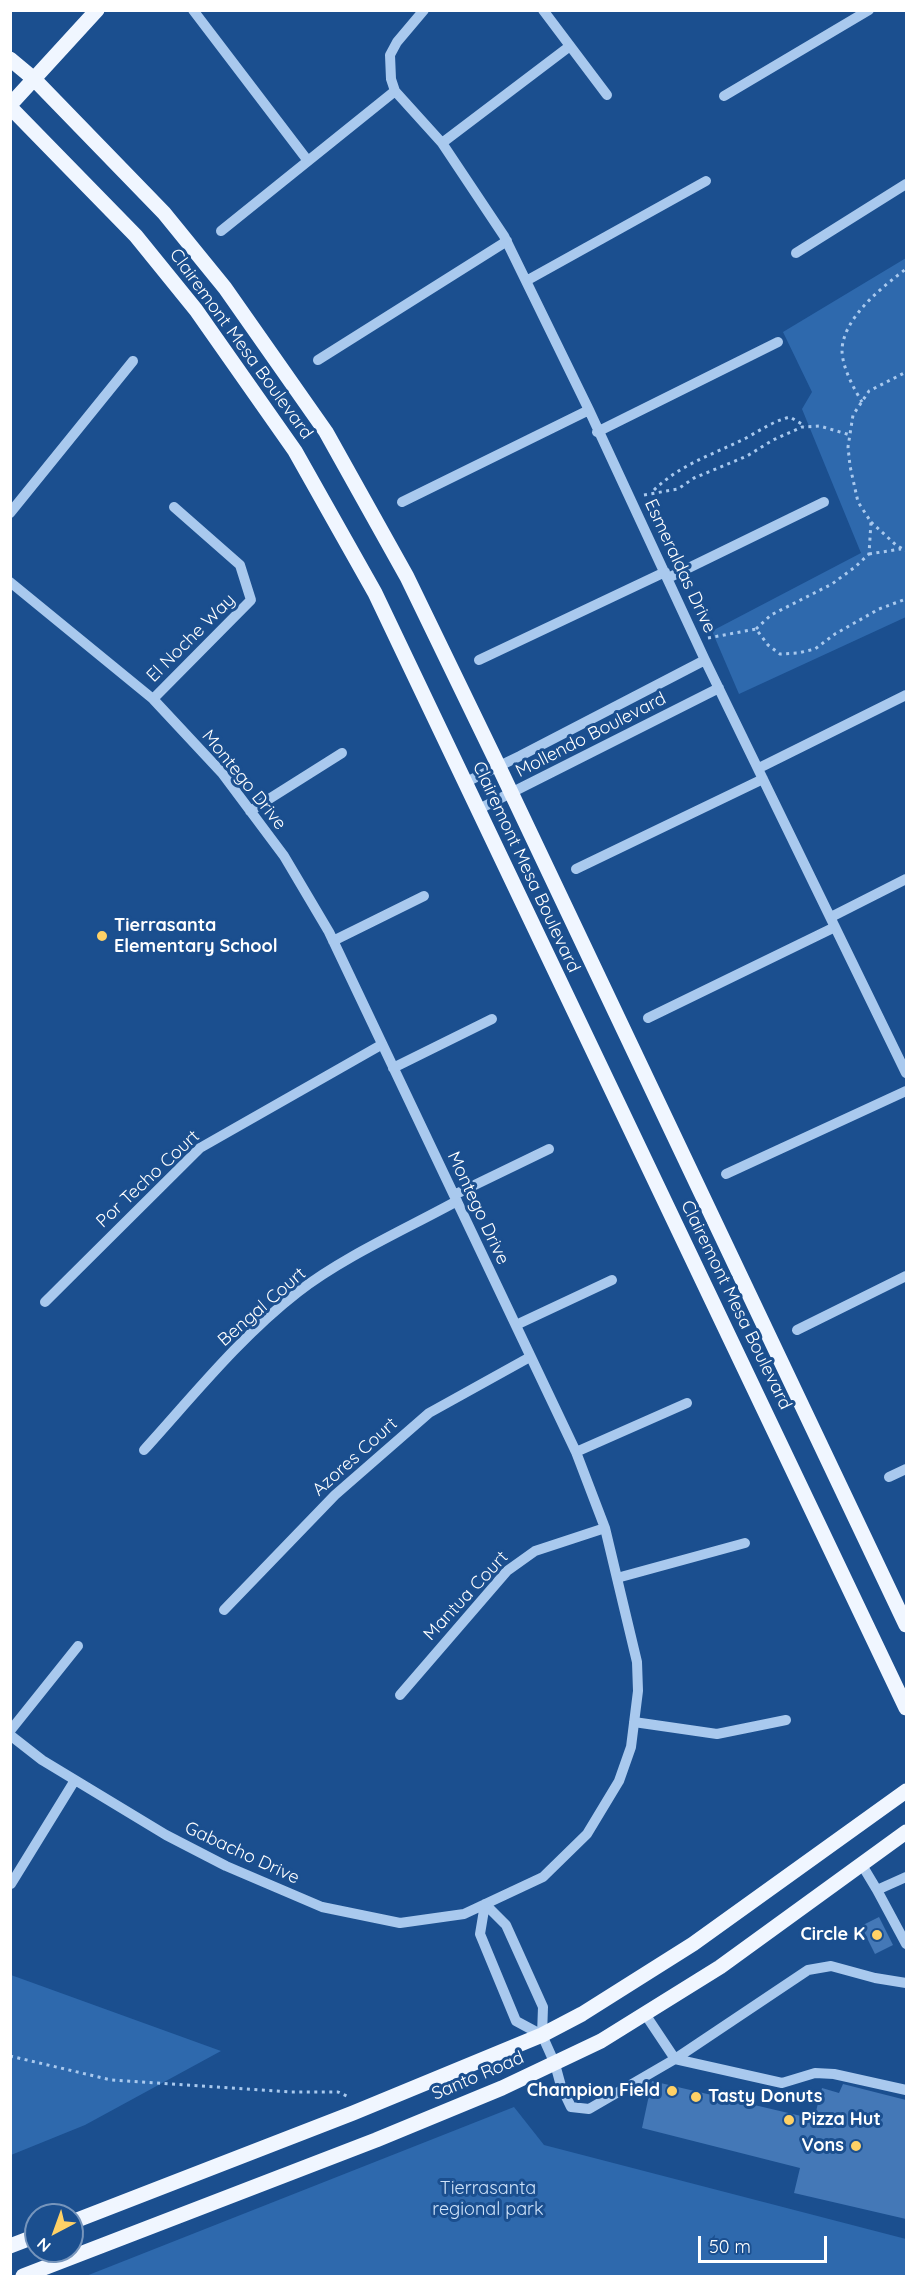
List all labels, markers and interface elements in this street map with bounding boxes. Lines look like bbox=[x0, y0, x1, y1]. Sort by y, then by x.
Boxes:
street label: Clairemont Mesa Boulevard bbox=[165, 245, 317, 443]
street label: Esmeraldas Drive bbox=[640, 496, 720, 636]
street label: El Noche Way bbox=[142, 589, 240, 687]
street label: Mollendo Boulevard bbox=[512, 688, 670, 782]
street label: Montego Drive bbox=[197, 726, 291, 834]
street label: Clairemont Mesa Boulevard bbox=[468, 758, 584, 976]
place label: Tierrasanta Elementary School bbox=[114, 915, 278, 958]
marker: Tierrasanta Elementary School bbox=[95, 929, 109, 943]
street label: Por Techo Court bbox=[92, 1126, 204, 1232]
street label: Montego Drive bbox=[442, 1148, 514, 1268]
street label: Clairemont Mesa Boulevard bbox=[676, 1197, 796, 1413]
street label: Bengal Court bbox=[214, 1263, 310, 1351]
street label: Azores Court bbox=[308, 1413, 402, 1501]
street label: Mantua Court bbox=[419, 1547, 513, 1645]
street label: Gabacho Drive bbox=[181, 1817, 303, 1889]
place label: Circle K bbox=[801, 1924, 865, 1946]
marker: Circle K bbox=[870, 1928, 884, 1942]
street label: Santo Road bbox=[429, 2047, 527, 2105]
place label: Champion Field bbox=[527, 2080, 660, 2102]
marker: Champion Field bbox=[665, 2084, 679, 2098]
place label: Tasty Donuts bbox=[708, 2086, 822, 2108]
marker: Tasty Donuts bbox=[689, 2090, 703, 2104]
place label: Pizza Hut bbox=[801, 2109, 881, 2131]
marker: Pizza Hut bbox=[782, 2113, 796, 2127]
place label: Vons bbox=[802, 2135, 844, 2157]
marker: Vons bbox=[849, 2139, 863, 2153]
park label: Tierrasanta regional park bbox=[432, 2178, 544, 2220]
north arrow bbox=[24, 2203, 84, 2263]
scale bar bbox=[701, 2224, 830, 2262]
text: N bbox=[33, 2234, 55, 2256]
text: 50 m bbox=[709, 2235, 751, 2258]

